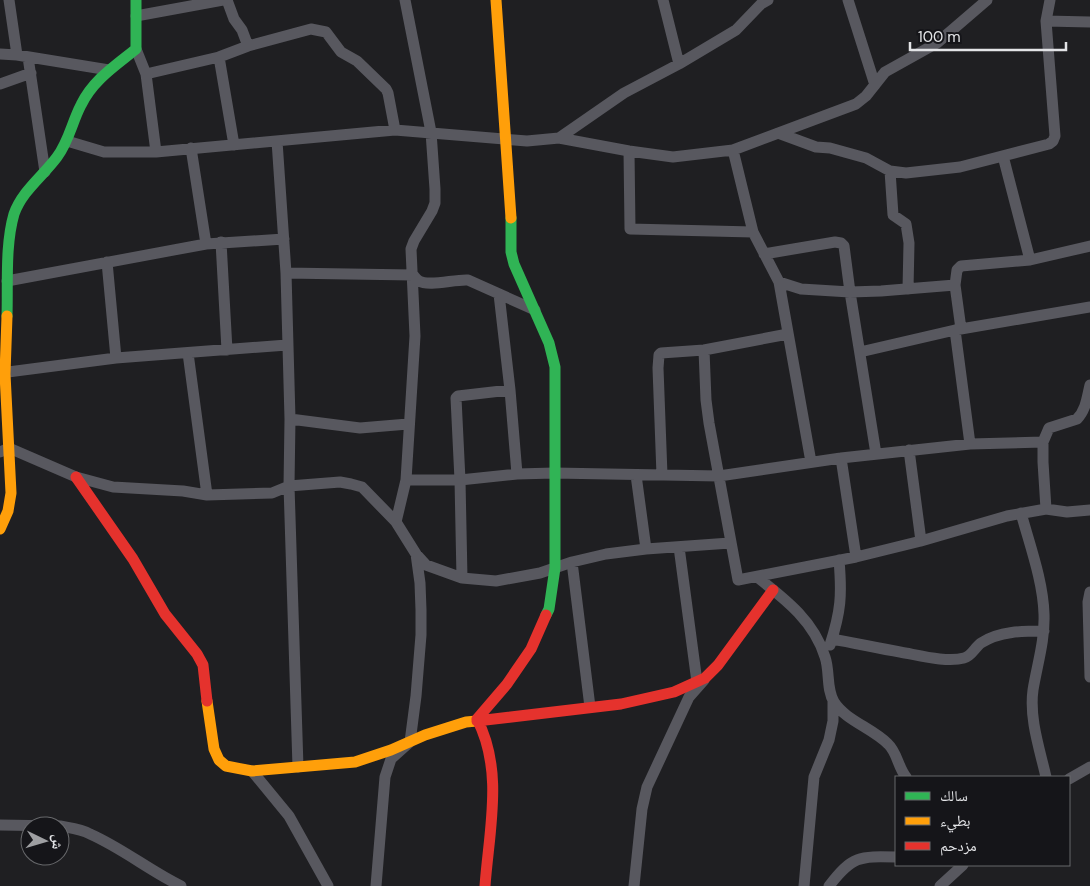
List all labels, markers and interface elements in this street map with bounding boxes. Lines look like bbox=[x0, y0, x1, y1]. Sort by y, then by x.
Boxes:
scale bar bbox=[910, 20, 1066, 52]
text: 100 m bbox=[918, 27, 961, 47]
legend bbox=[895, 776, 1070, 866]
text: سالك bbox=[940, 786, 968, 806]
text: بطيء bbox=[940, 811, 970, 833]
north arrow bbox=[20, 816, 70, 866]
text: ش bbox=[48, 834, 68, 850]
text: مزدحم bbox=[940, 836, 977, 856]

